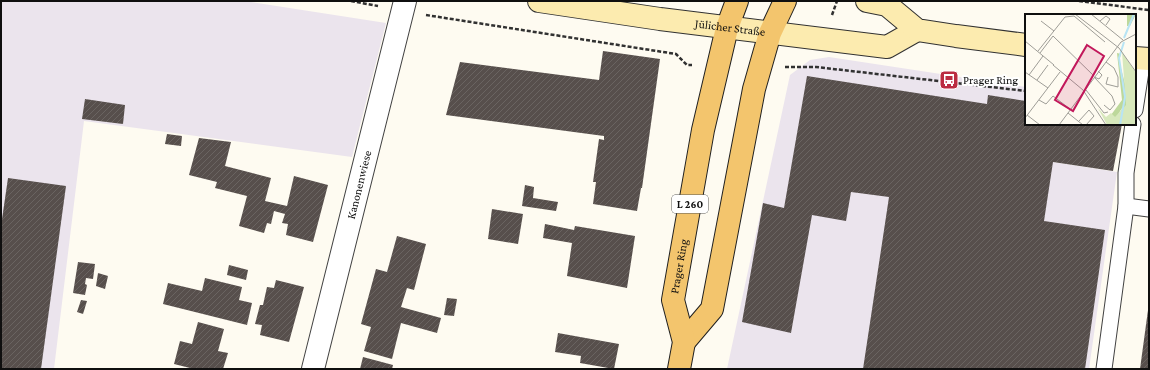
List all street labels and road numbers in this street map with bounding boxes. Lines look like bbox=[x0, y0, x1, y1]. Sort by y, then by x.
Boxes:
street label: Jülicher Straße bbox=[693, 16, 766, 39]
street label: Kanonenwiese bbox=[344, 149, 374, 220]
road number: L 260 bbox=[672, 195, 708, 213]
street label: Prager Ring bbox=[667, 238, 691, 295]

